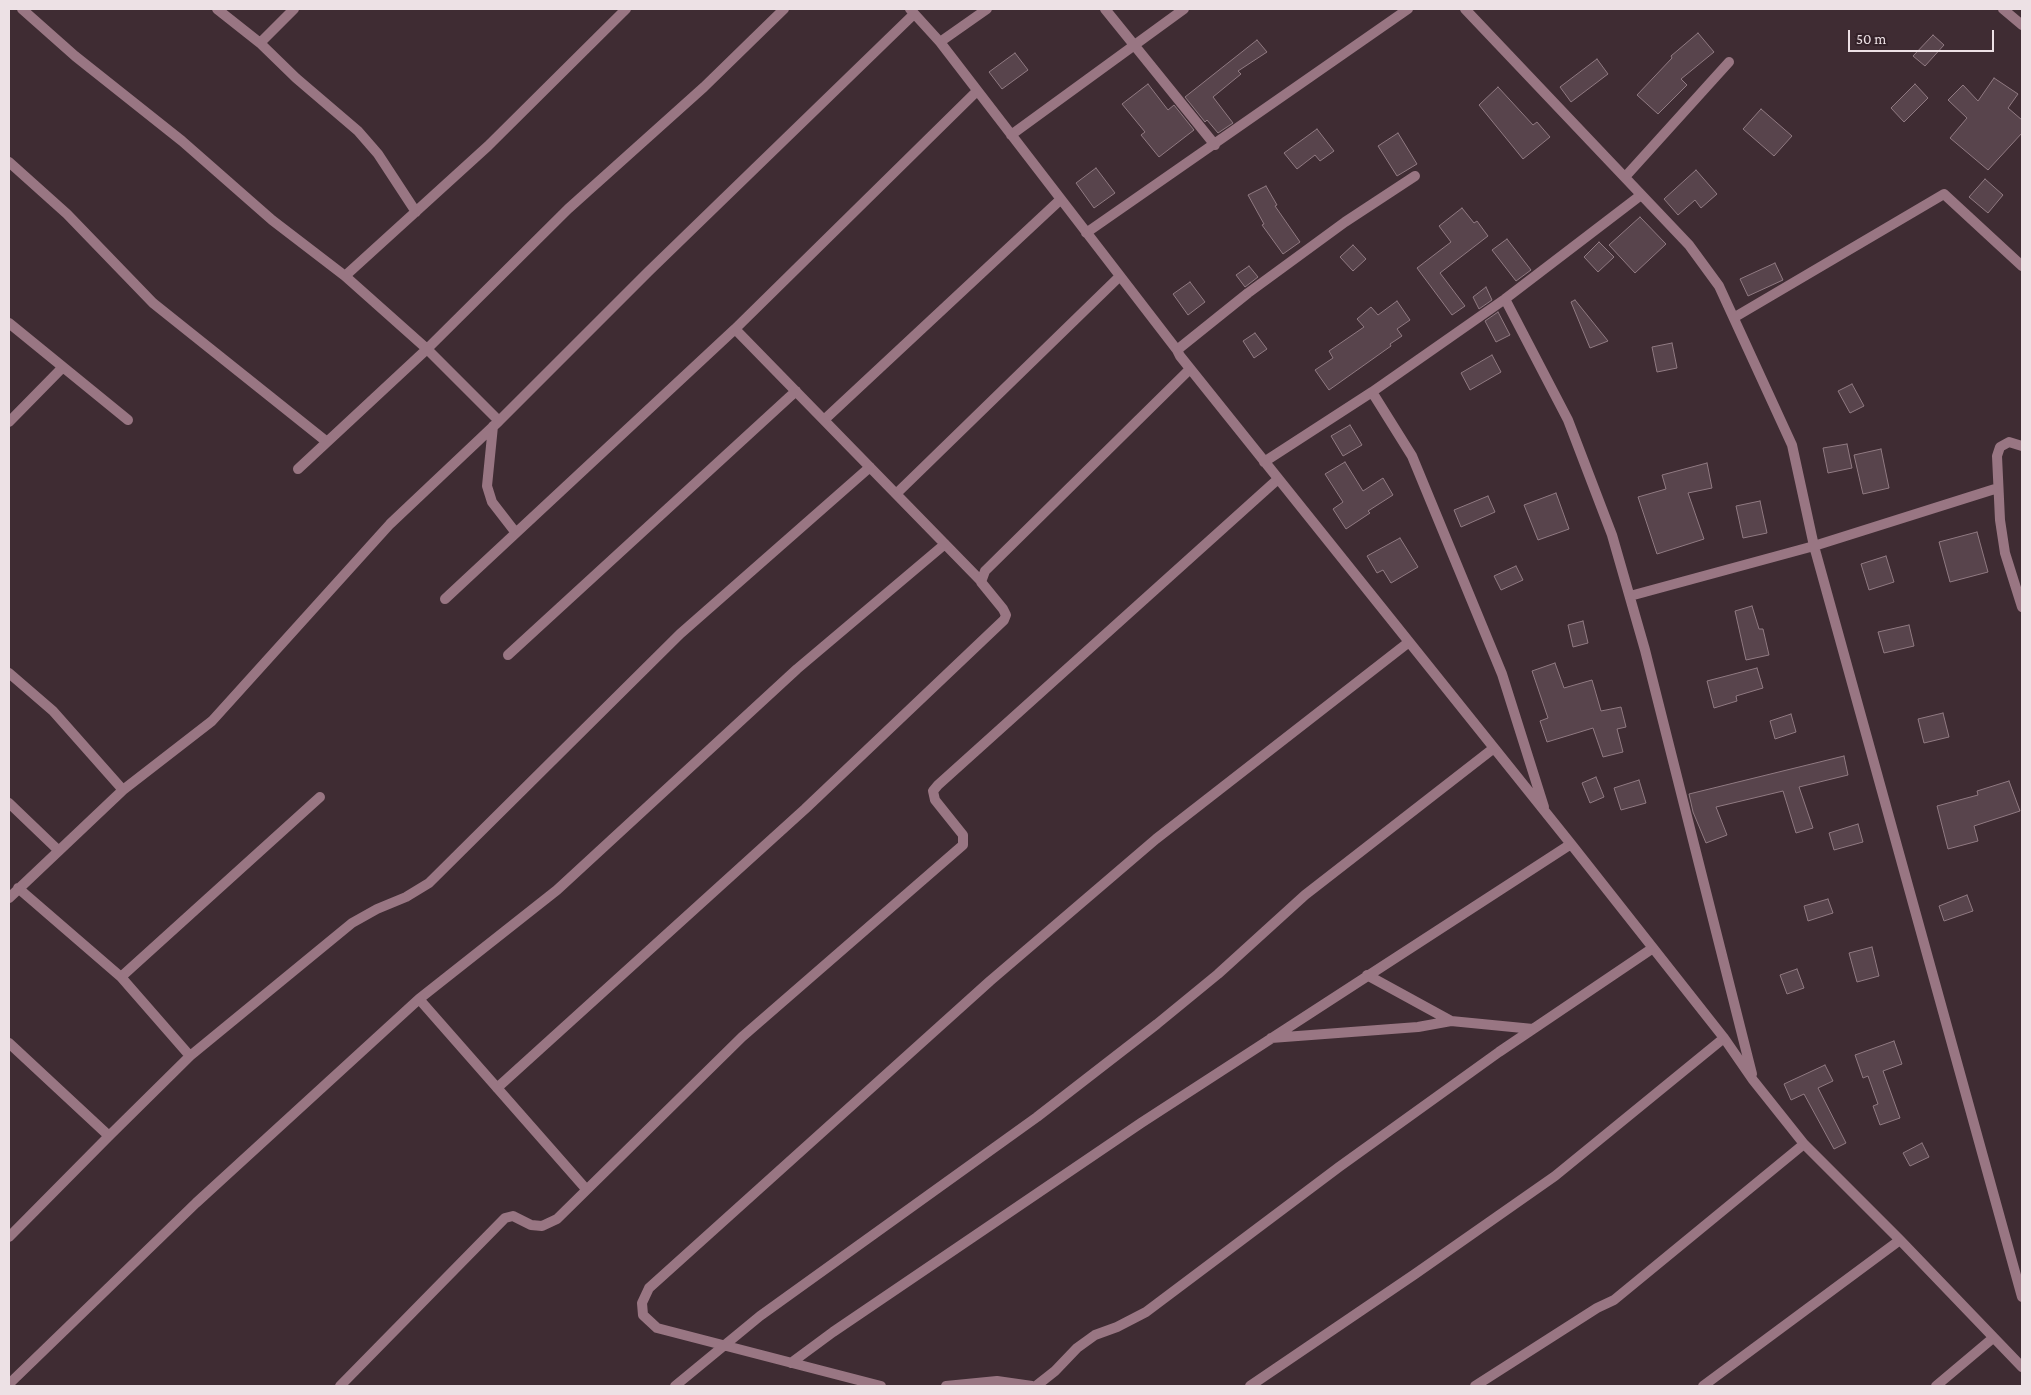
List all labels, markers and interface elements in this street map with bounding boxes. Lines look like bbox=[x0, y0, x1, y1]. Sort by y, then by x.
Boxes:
scale bar bbox=[1851, 20, 1997, 52]
text: 50 m bbox=[1856, 31, 1886, 47]

